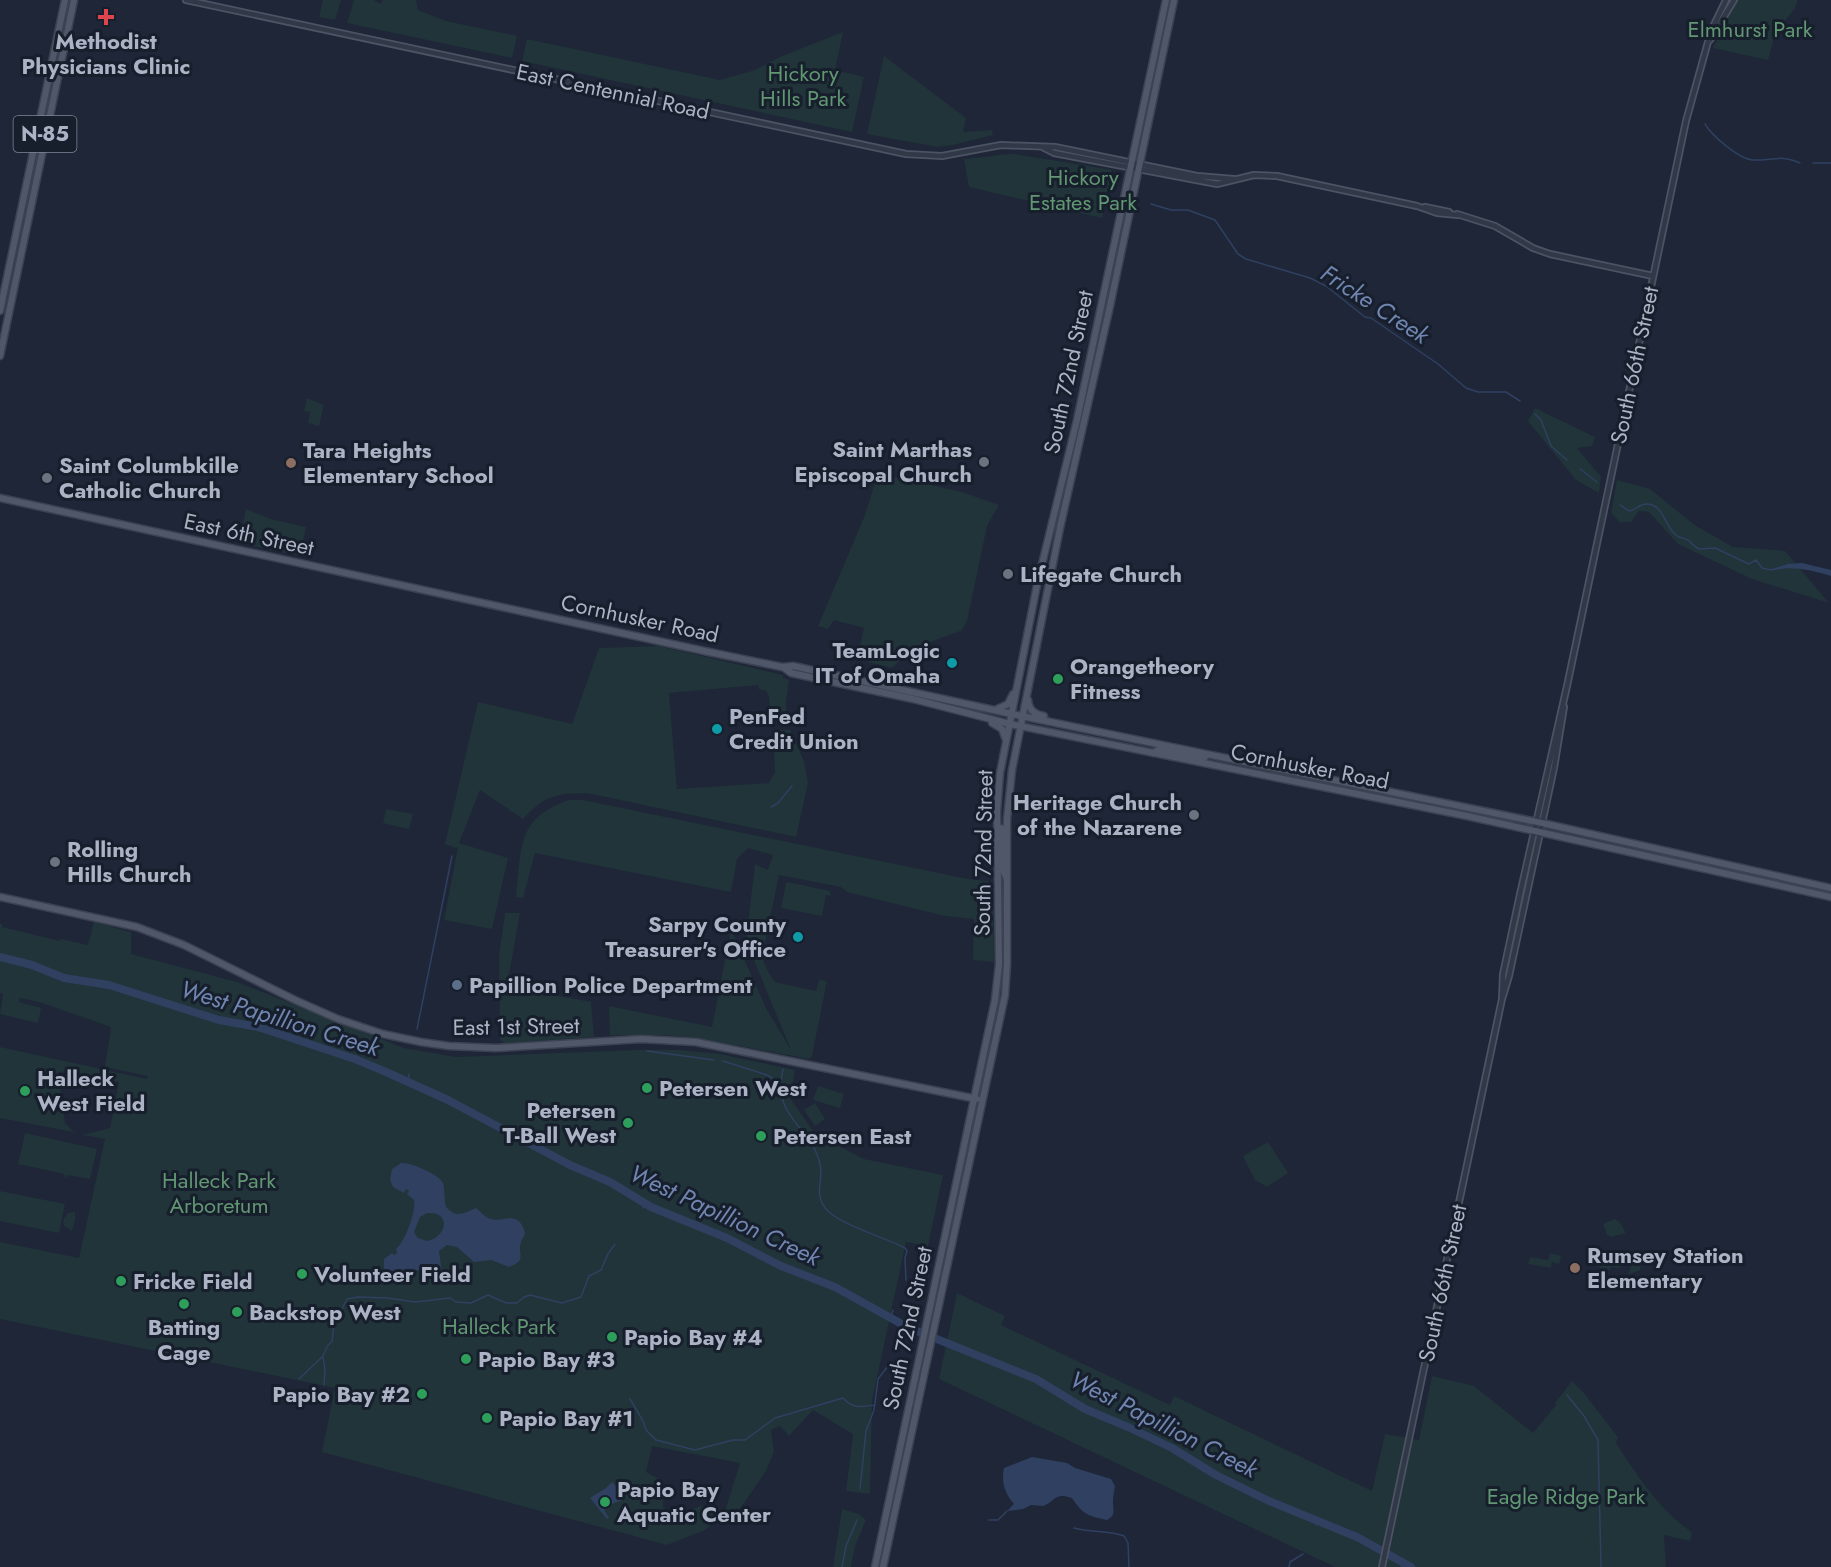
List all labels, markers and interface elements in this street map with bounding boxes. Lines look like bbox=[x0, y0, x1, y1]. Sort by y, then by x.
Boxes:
marker: Methodist Physicians Clinic bbox=[97, 8, 115, 26]
park label: Elmhurst Park bbox=[1688, 13, 1813, 45]
place label: Methodist Physicians Clinic bbox=[22, 25, 190, 82]
street label: East Centennial Road bbox=[514, 55, 712, 127]
park label: Hickory Hills Park bbox=[760, 57, 846, 114]
road number: N-85 bbox=[14, 116, 76, 152]
park label: Hickory Estates Park bbox=[1029, 161, 1137, 218]
water label: Fricke Creek bbox=[1314, 256, 1438, 353]
street label: South 66th Street bbox=[1602, 283, 1666, 447]
street label: South 72nd Street bbox=[1035, 287, 1101, 457]
place label: Saint Marthas Episcopal Church bbox=[795, 433, 972, 490]
place label: Tara Heights Elementary School bbox=[303, 434, 494, 491]
place label: Saint Columbkille Catholic Church bbox=[59, 449, 239, 506]
marker: Saint Marthas Episcopal Church bbox=[977, 455, 991, 469]
marker: Tara Heights Elementary School bbox=[284, 456, 298, 470]
marker: Saint Columbkille Catholic Church bbox=[40, 471, 54, 485]
street label: East 6th Street bbox=[181, 505, 318, 564]
place label: Lifegate Church bbox=[1020, 558, 1182, 590]
marker: Lifegate Church bbox=[1001, 567, 1015, 581]
street label: Cornhusker Road bbox=[558, 586, 722, 650]
place label: TeamLogic IT of Omaha bbox=[815, 634, 940, 691]
place label: Orangetheory Fitness bbox=[1070, 650, 1214, 707]
marker: TeamLogic IT of Omaha bbox=[945, 656, 959, 670]
marker: Orangetheory Fitness bbox=[1051, 672, 1065, 686]
place label: PenFed Credit Union bbox=[729, 700, 859, 757]
marker: PenFed Credit Union bbox=[710, 722, 724, 736]
street label: Cornhusker Road bbox=[1228, 735, 1392, 797]
street label: South 72nd Street bbox=[966, 769, 1000, 936]
place label: Heritage Church of the Nazarene bbox=[1013, 786, 1182, 843]
marker: Heritage Church of the Nazarene bbox=[1187, 808, 1201, 822]
place label: Rolling Hills Church bbox=[67, 833, 192, 890]
marker: Rolling Hills Church bbox=[48, 855, 62, 869]
place label: Sarpy County Treasurer's Office bbox=[605, 908, 787, 965]
marker: Sarpy County Treasurer's Office bbox=[791, 930, 805, 944]
place label: Papillion Police Department bbox=[469, 969, 752, 1001]
water label: West Papillion Creek bbox=[176, 971, 386, 1065]
marker: Papillion Police Department bbox=[450, 978, 464, 992]
street label: East 1st Street bbox=[452, 1009, 580, 1043]
place label: Halleck West Field bbox=[37, 1062, 145, 1119]
place label: Petersen West bbox=[659, 1072, 807, 1104]
marker: Petersen West bbox=[640, 1081, 654, 1095]
marker: Halleck West Field bbox=[18, 1084, 32, 1098]
place label: Petersen T-Ball West bbox=[503, 1094, 616, 1151]
marker: Petersen T-Ball West bbox=[621, 1116, 635, 1130]
place label: Petersen East bbox=[773, 1120, 911, 1152]
marker: Petersen East bbox=[754, 1129, 768, 1143]
water label: West Papillion Creek bbox=[624, 1155, 828, 1275]
park label: Halleck Park Arboretum bbox=[162, 1164, 276, 1221]
street label: South 66th Street bbox=[1410, 1201, 1474, 1365]
place label: Rumsey Station Elementary bbox=[1587, 1239, 1744, 1296]
street label: South 72nd Street bbox=[874, 1243, 940, 1413]
place label: Volunteer Field bbox=[313, 1258, 471, 1290]
marker: Rumsey Station Elementary bbox=[1568, 1261, 1582, 1275]
place label: Fricke Field bbox=[133, 1265, 253, 1297]
marker: Volunteer Field bbox=[295, 1267, 309, 1281]
marker: Fricke Field bbox=[114, 1274, 128, 1288]
place label: Backstop West bbox=[249, 1296, 401, 1328]
marker: Batting Cage bbox=[177, 1297, 191, 1311]
marker: Backstop West bbox=[230, 1305, 244, 1319]
park label: Halleck Park bbox=[442, 1310, 556, 1342]
place label: Batting Cage bbox=[148, 1311, 220, 1368]
place label: Papio Bay #4 bbox=[624, 1321, 763, 1353]
marker: Papio Bay #4 bbox=[605, 1330, 619, 1344]
place label: Papio Bay #3 bbox=[478, 1343, 615, 1375]
marker: Papio Bay #3 bbox=[459, 1352, 473, 1366]
water label: West Papillion Creek bbox=[1064, 1361, 1266, 1487]
place label: Papio Bay #2 bbox=[272, 1378, 410, 1410]
marker: Papio Bay #2 bbox=[415, 1387, 429, 1401]
place label: Papio Bay #1 bbox=[499, 1402, 633, 1434]
marker: Papio Bay #1 bbox=[480, 1411, 494, 1425]
place label: Papio Bay Aquatic Center bbox=[616, 1473, 771, 1530]
park label: Eagle Ridge Park bbox=[1487, 1480, 1646, 1512]
marker: Papio Bay Aquatic Center bbox=[598, 1495, 612, 1509]

